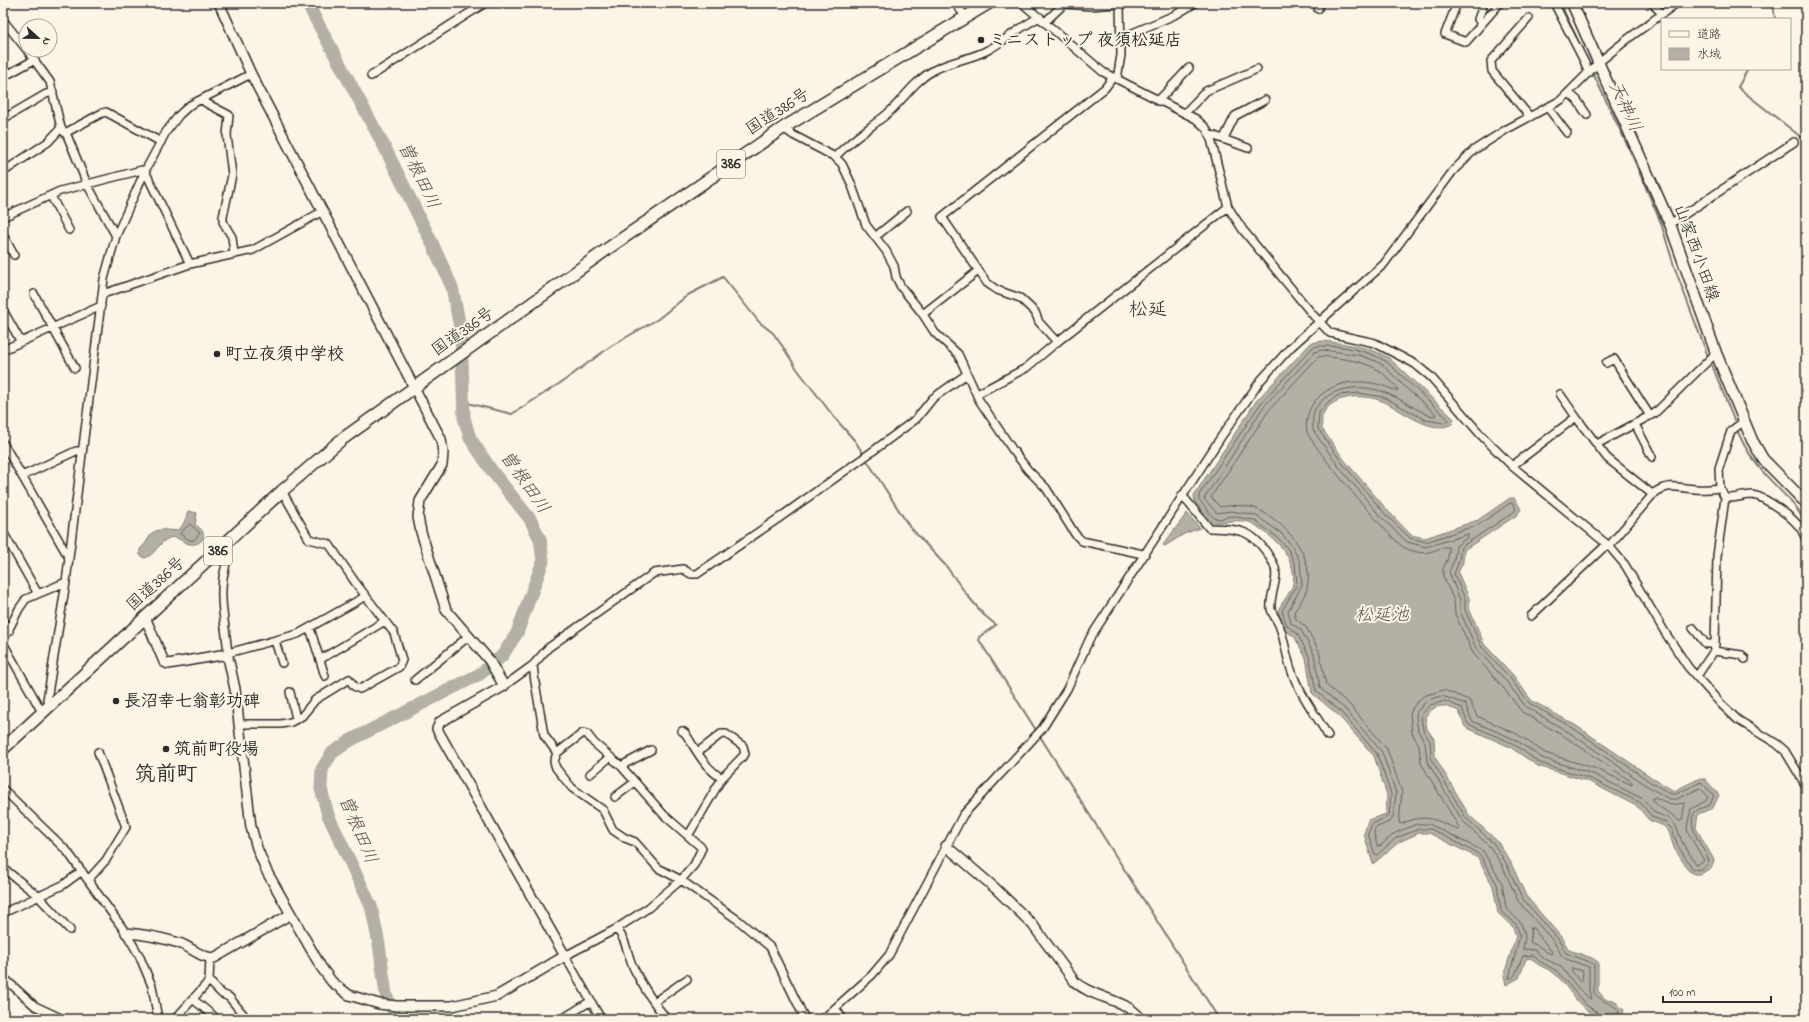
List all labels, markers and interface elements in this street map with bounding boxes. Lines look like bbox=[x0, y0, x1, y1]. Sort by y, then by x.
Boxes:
north arrow bbox=[18, 18, 58, 58]
legend bbox=[1661, 18, 1791, 70]
text: 道路 bbox=[1697, 26, 1721, 44]
place label: ミニストップ 夜須松延店 bbox=[989, 28, 1182, 53]
text: N bbox=[38, 35, 55, 48]
marker: ミニストップ 夜須松延店 bbox=[976, 35, 986, 45]
text: 水域 bbox=[1697, 46, 1721, 64]
water label: 天神川 bbox=[1601, 77, 1647, 137]
street label: 国道386号 bbox=[741, 82, 815, 142]
water label: 曽根田川 bbox=[391, 138, 445, 214]
road number: 386 bbox=[717, 150, 745, 178]
street label: 山家西小田線 bbox=[1667, 201, 1725, 305]
district label: 松延 bbox=[1129, 297, 1167, 324]
street label: 国道386号 bbox=[426, 301, 500, 363]
place label: 町立夜須中学校 bbox=[225, 342, 344, 367]
marker: 町立夜須中学校 bbox=[212, 349, 222, 359]
water label: 曽根田川 bbox=[493, 446, 555, 520]
road number: 386 bbox=[204, 537, 232, 565]
street label: 国道386号 bbox=[121, 551, 191, 617]
water label: 松延池 bbox=[1355, 603, 1410, 629]
place label: 長沼幸七翁彰功碑 bbox=[124, 689, 260, 714]
marker: 長沼幸七翁彰功碑 bbox=[111, 696, 121, 706]
place label: 筑前町役場 bbox=[174, 737, 259, 762]
marker: 筑前町役場 bbox=[161, 744, 171, 754]
district label: 筑前町 bbox=[135, 760, 198, 790]
water label: 曽根田川 bbox=[331, 792, 383, 868]
scale bar bbox=[1663, 978, 1771, 1004]
text: 100 m bbox=[1669, 984, 1696, 1002]

